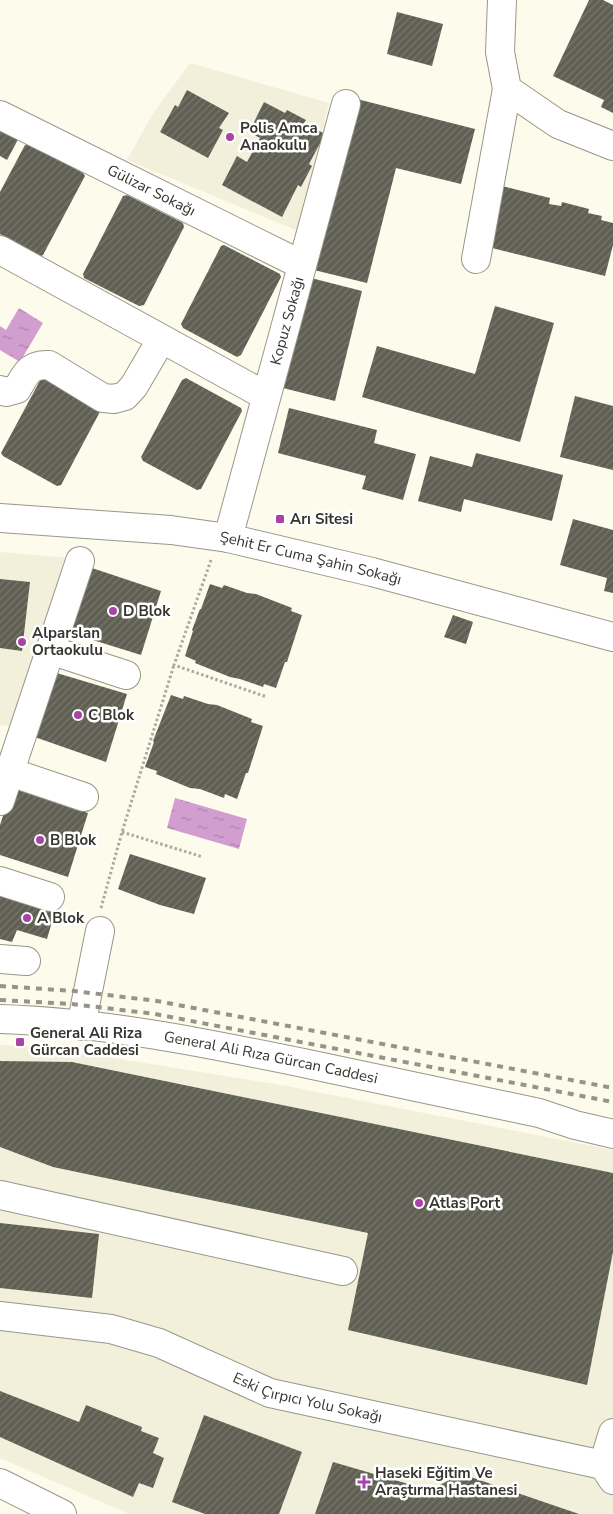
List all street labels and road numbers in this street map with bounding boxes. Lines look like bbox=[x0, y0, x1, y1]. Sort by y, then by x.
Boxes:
street label: Gülizar Sokağı bbox=[104, 160, 199, 221]
street label: Kopuz Sokağı bbox=[265, 274, 309, 367]
street label: Şehit Er Cuma Şahin Sokağı bbox=[219, 527, 404, 590]
street label: General Ali Rıza Gürcan Caddesi bbox=[162, 1026, 380, 1088]
street label: Eski Çırpıcı Yolu Sokağı bbox=[230, 1368, 384, 1427]

